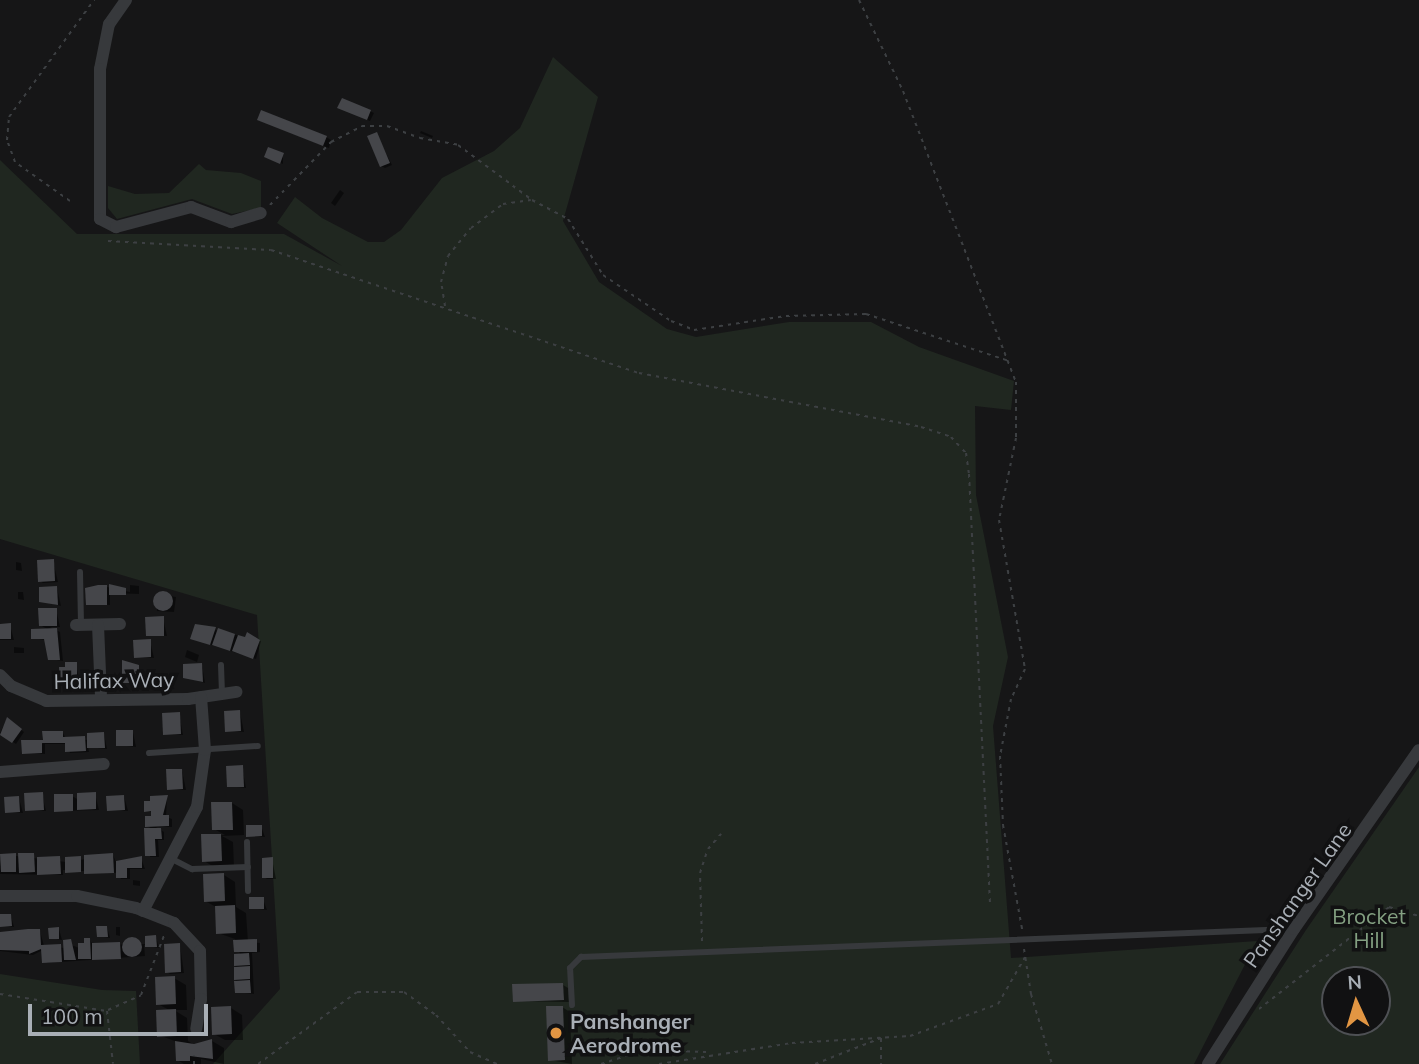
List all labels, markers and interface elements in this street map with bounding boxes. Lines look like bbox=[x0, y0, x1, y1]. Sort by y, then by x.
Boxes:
street label: Halifax Way bbox=[53, 666, 175, 694]
street label: Panshanger Lane bbox=[1238, 818, 1356, 972]
park label: Brocket Hill bbox=[1332, 903, 1406, 953]
north arrow bbox=[1321, 966, 1391, 1036]
text: N bbox=[1347, 970, 1363, 995]
scale bar bbox=[32, 990, 212, 1034]
text: 100 m bbox=[41, 1003, 103, 1029]
place label: Panshanger Aerodrome bbox=[570, 1008, 691, 1058]
marker: Panshanger Aerodrome bbox=[548, 1025, 564, 1041]

